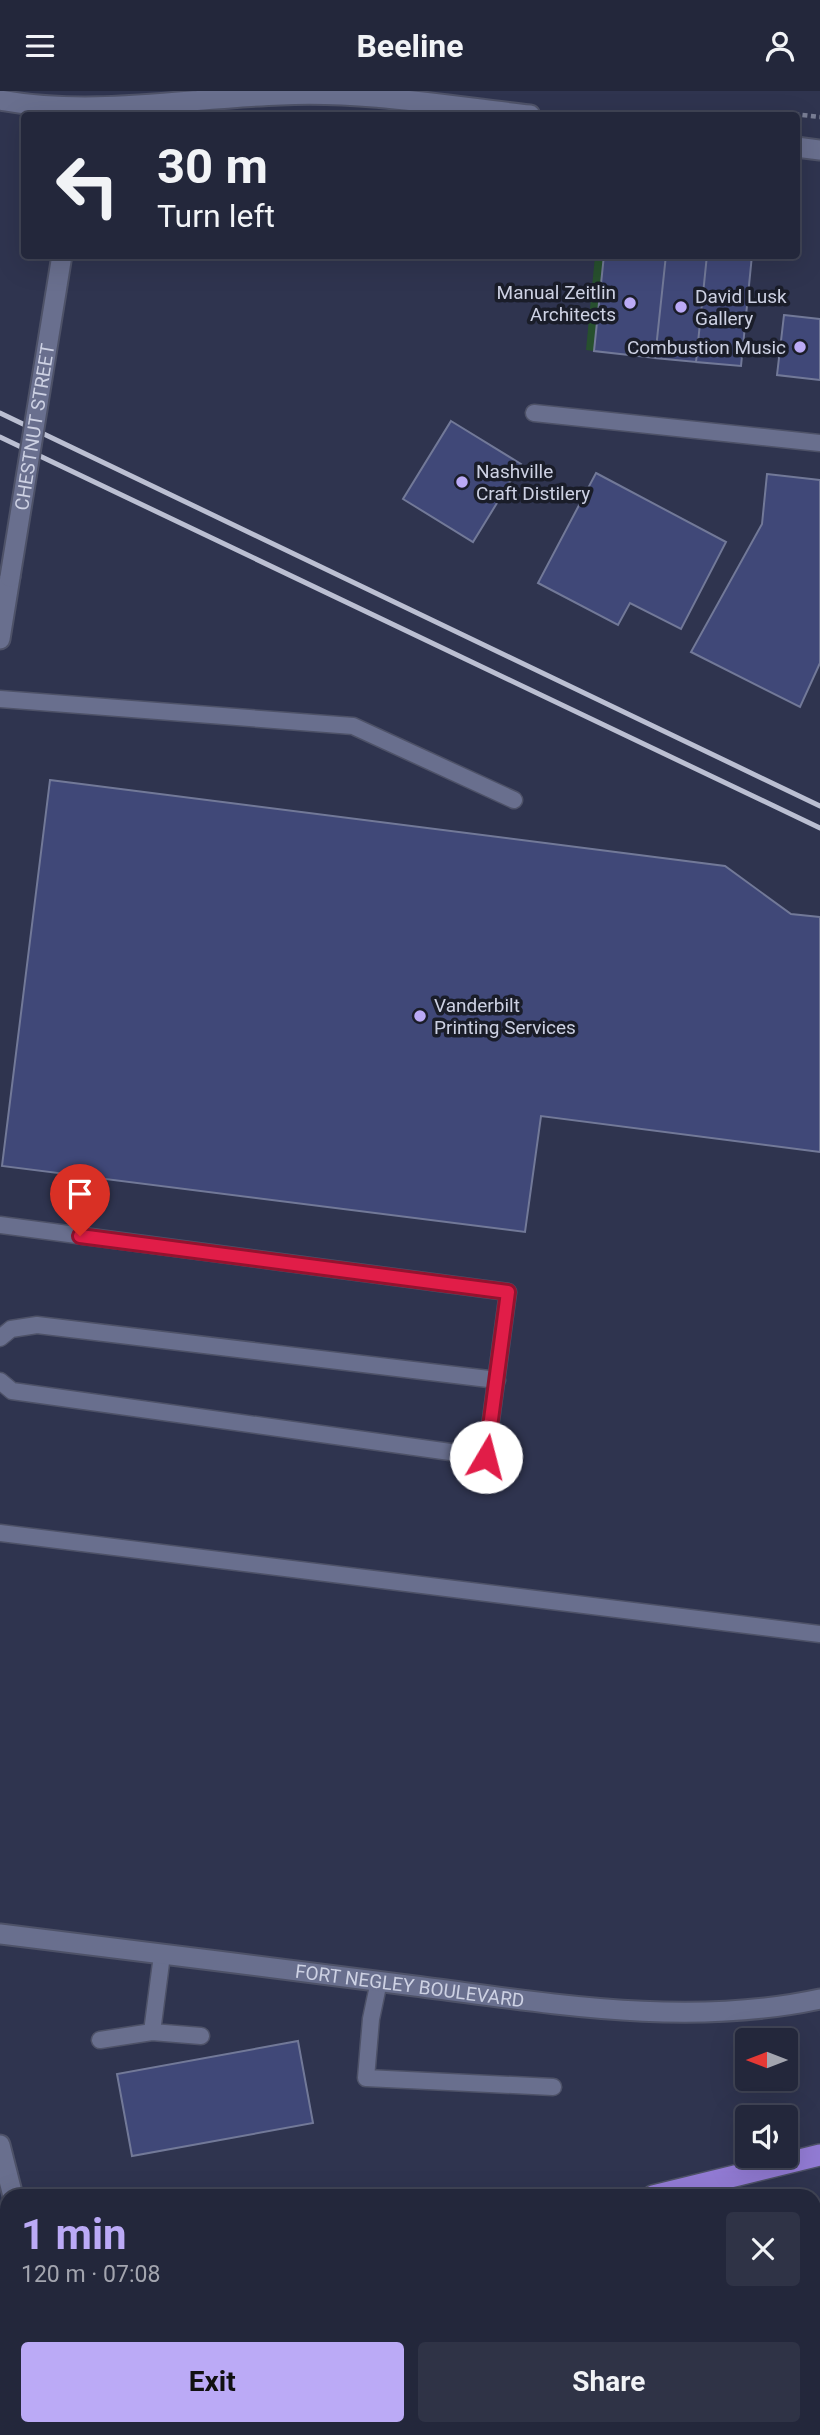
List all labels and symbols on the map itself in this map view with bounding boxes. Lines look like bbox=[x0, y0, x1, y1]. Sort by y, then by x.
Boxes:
place label: Manual Zeitlin Architects bbox=[497, 281, 616, 326]
place label: David Lusk Gallery bbox=[695, 285, 787, 330]
marker: Manual Zeitlin Architects bbox=[622, 295, 638, 311]
marker: David Lusk Gallery bbox=[673, 299, 689, 315]
place label: Combustion Music bbox=[627, 336, 786, 359]
marker: Combustion Music bbox=[792, 339, 808, 355]
street label: CHESTNUT STREET bbox=[10, 342, 60, 512]
place label: Nashville Craft Distilery bbox=[476, 460, 590, 505]
marker: Nashville Craft Distilery bbox=[454, 474, 470, 490]
place label: Vanderbilt Printing Services bbox=[434, 994, 576, 1039]
marker: Vanderbilt Printing Services bbox=[412, 1008, 428, 1024]
pin bbox=[50, 1164, 110, 1236]
position arrow bbox=[449, 1420, 523, 1494]
street label: FORT NEGLEY BOULEVARD bbox=[294, 1960, 526, 2012]
north arrow bbox=[735, 2028, 798, 2091]

